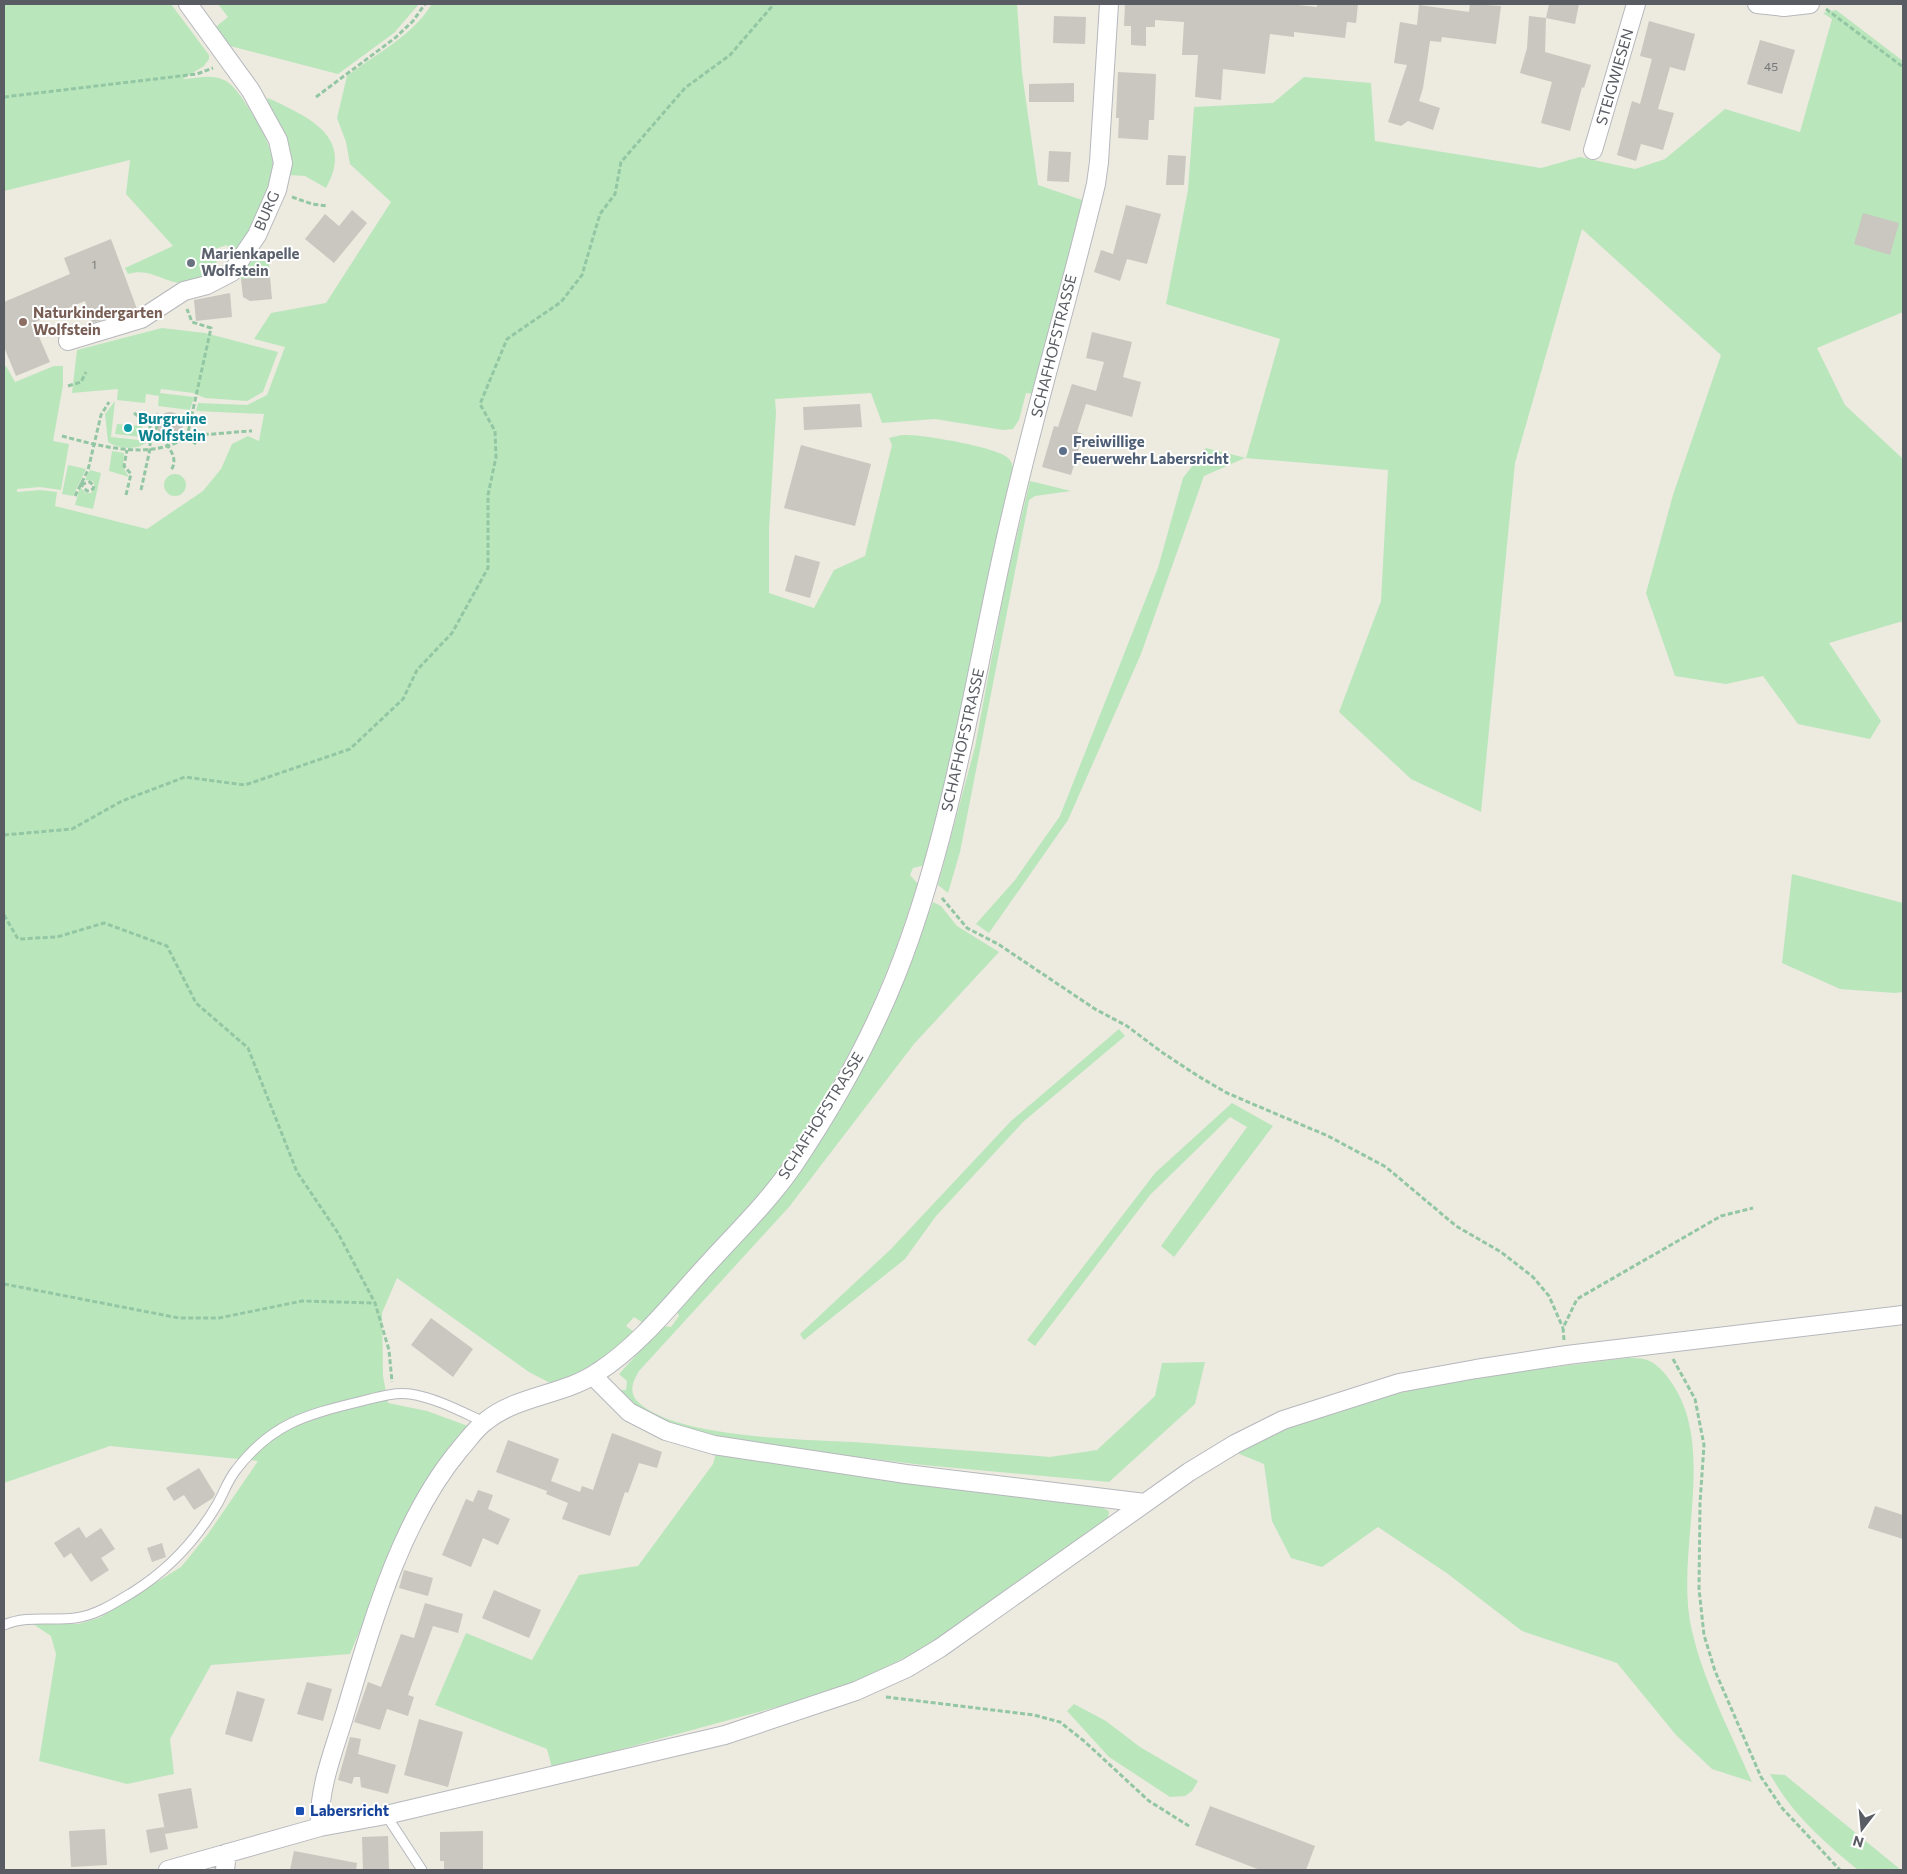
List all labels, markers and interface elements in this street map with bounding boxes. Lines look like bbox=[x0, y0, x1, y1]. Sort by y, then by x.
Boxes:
street label: STEIGWIESEN bbox=[1592, 26, 1636, 127]
house number: 45 bbox=[1764, 59, 1778, 73]
street label: BURG bbox=[250, 188, 282, 233]
place label: Marienkapelle Wolfstein bbox=[201, 244, 300, 279]
house number: 1 bbox=[91, 257, 97, 271]
marker: Marienkapelle Wolfstein bbox=[185, 257, 197, 269]
street label: SCHAFHOFSTRASSE bbox=[1027, 272, 1080, 419]
place label: Naturkindergarten Wolfstein bbox=[33, 303, 163, 338]
marker: Naturkindergarten Wolfstein bbox=[17, 316, 29, 328]
place label: Burgruine Wolfstein bbox=[138, 409, 207, 444]
marker: Burgruine Wolfstein bbox=[122, 422, 134, 434]
place label: Freiwillige Feuerwehr Labersricht bbox=[1073, 432, 1229, 467]
marker: Freiwillige Feuerwehr Labersricht bbox=[1057, 445, 1069, 457]
street label: SCHAFHOFSTRASSE bbox=[937, 666, 987, 813]
street label: SCHAFHOFSTRASSE bbox=[774, 1049, 867, 1182]
place label: Labersricht bbox=[310, 1801, 389, 1819]
north arrow bbox=[1837, 1804, 1887, 1854]
marker: Labersricht bbox=[294, 1805, 306, 1817]
text: N bbox=[1851, 1832, 1866, 1852]

